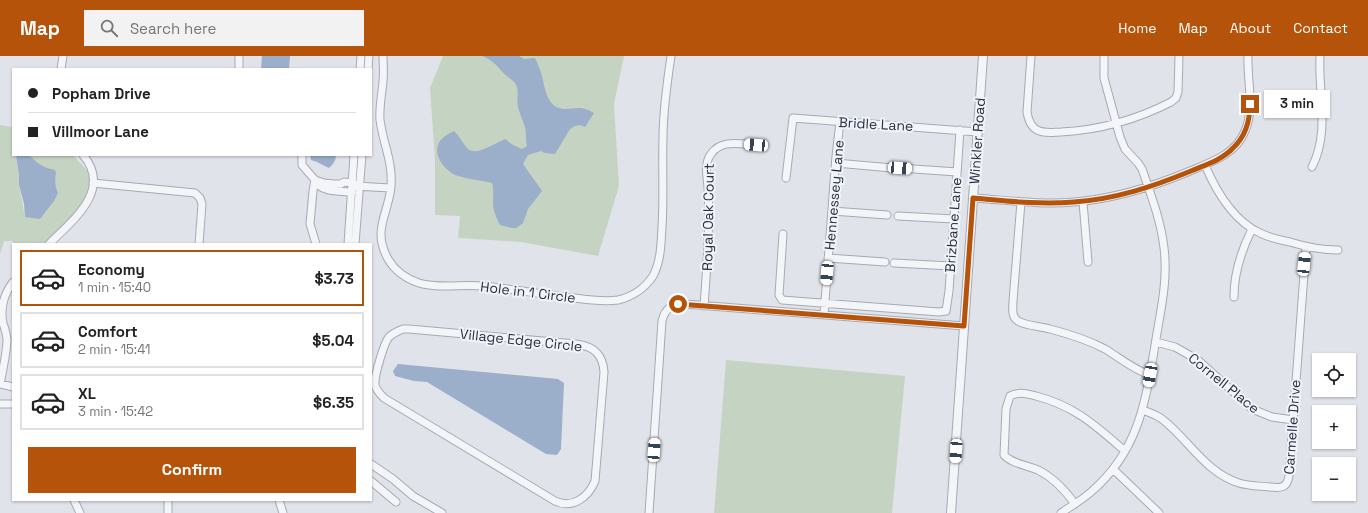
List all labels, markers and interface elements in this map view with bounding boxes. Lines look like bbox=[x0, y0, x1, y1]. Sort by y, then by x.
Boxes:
search box bbox=[84, 10, 364, 46]
text: Map bbox=[20, 16, 60, 41]
icon: search bbox=[98, 17, 120, 39]
text: Search here bbox=[130, 19, 216, 38]
text: Home bbox=[1118, 19, 1156, 37]
text: Map bbox=[1178, 19, 1208, 37]
text: About bbox=[1230, 19, 1271, 37]
text: Contact bbox=[1293, 19, 1348, 37]
text: Popham Drive bbox=[52, 84, 151, 103]
callout: 3 min bbox=[1264, 90, 1330, 118]
route end bbox=[1241, 95, 1259, 113]
text: 3 min bbox=[1280, 95, 1314, 112]
street label: Winkler Road bbox=[965, 97, 989, 185]
street label: Bridle Lane bbox=[838, 113, 914, 135]
text: Villmoor Lane bbox=[52, 122, 149, 141]
car bbox=[744, 138, 768, 152]
street label: Hennessey Lane bbox=[820, 139, 848, 251]
car bbox=[888, 161, 912, 175]
street label: Royal Oak Court bbox=[698, 163, 718, 271]
street label: Brizbane Lane bbox=[941, 177, 965, 273]
car bbox=[1297, 251, 1311, 277]
icon: car bbox=[30, 260, 66, 296]
text: Economy bbox=[78, 260, 145, 279]
car bbox=[820, 261, 834, 285]
text: $3.73 bbox=[314, 269, 354, 288]
street label: Hole in 1 Circle bbox=[479, 277, 577, 307]
text: 1 min · 15:40 bbox=[78, 279, 151, 296]
route start bbox=[669, 295, 687, 313]
icon: car bbox=[30, 322, 66, 358]
text: Comfort bbox=[78, 322, 138, 341]
street label: Village Edge Circle bbox=[459, 325, 583, 355]
text: $5.04 bbox=[312, 331, 354, 350]
text: 2 min · 15:41 bbox=[78, 341, 150, 358]
street label: Cornell Place bbox=[1185, 349, 1263, 417]
map controls bbox=[1312, 353, 1356, 501]
button: locate bbox=[1312, 353, 1356, 397]
car bbox=[1142, 362, 1158, 388]
street label: Carmelle Drive bbox=[1280, 379, 1304, 475]
icon: car bbox=[30, 384, 66, 420]
text: XL bbox=[78, 384, 96, 403]
text: $6.35 bbox=[313, 393, 354, 412]
text: 3 min · 15:42 bbox=[78, 403, 153, 420]
button: + bbox=[1312, 405, 1356, 449]
car bbox=[647, 438, 661, 462]
car bbox=[949, 439, 963, 463]
button: Confirm bbox=[28, 447, 356, 493]
button: − bbox=[1312, 457, 1356, 501]

